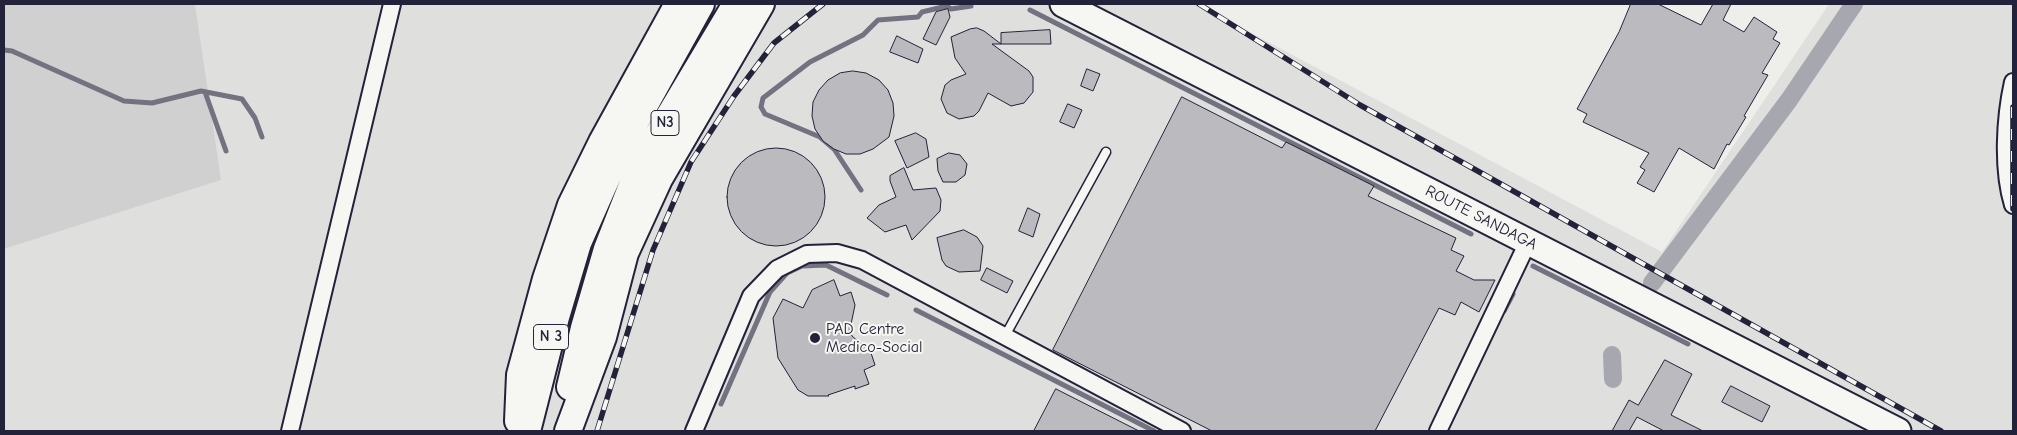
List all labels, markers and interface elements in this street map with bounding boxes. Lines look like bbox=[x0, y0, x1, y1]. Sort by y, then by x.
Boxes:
road number: N3 bbox=[651, 110, 679, 136]
street label: ROUTE SANDAGA bbox=[1422, 182, 1540, 254]
place label: PAD Centre Medico-Social bbox=[826, 319, 923, 357]
road number: N 3 bbox=[534, 324, 568, 350]
marker: PAD Centre Medico-Social bbox=[808, 331, 822, 345]

